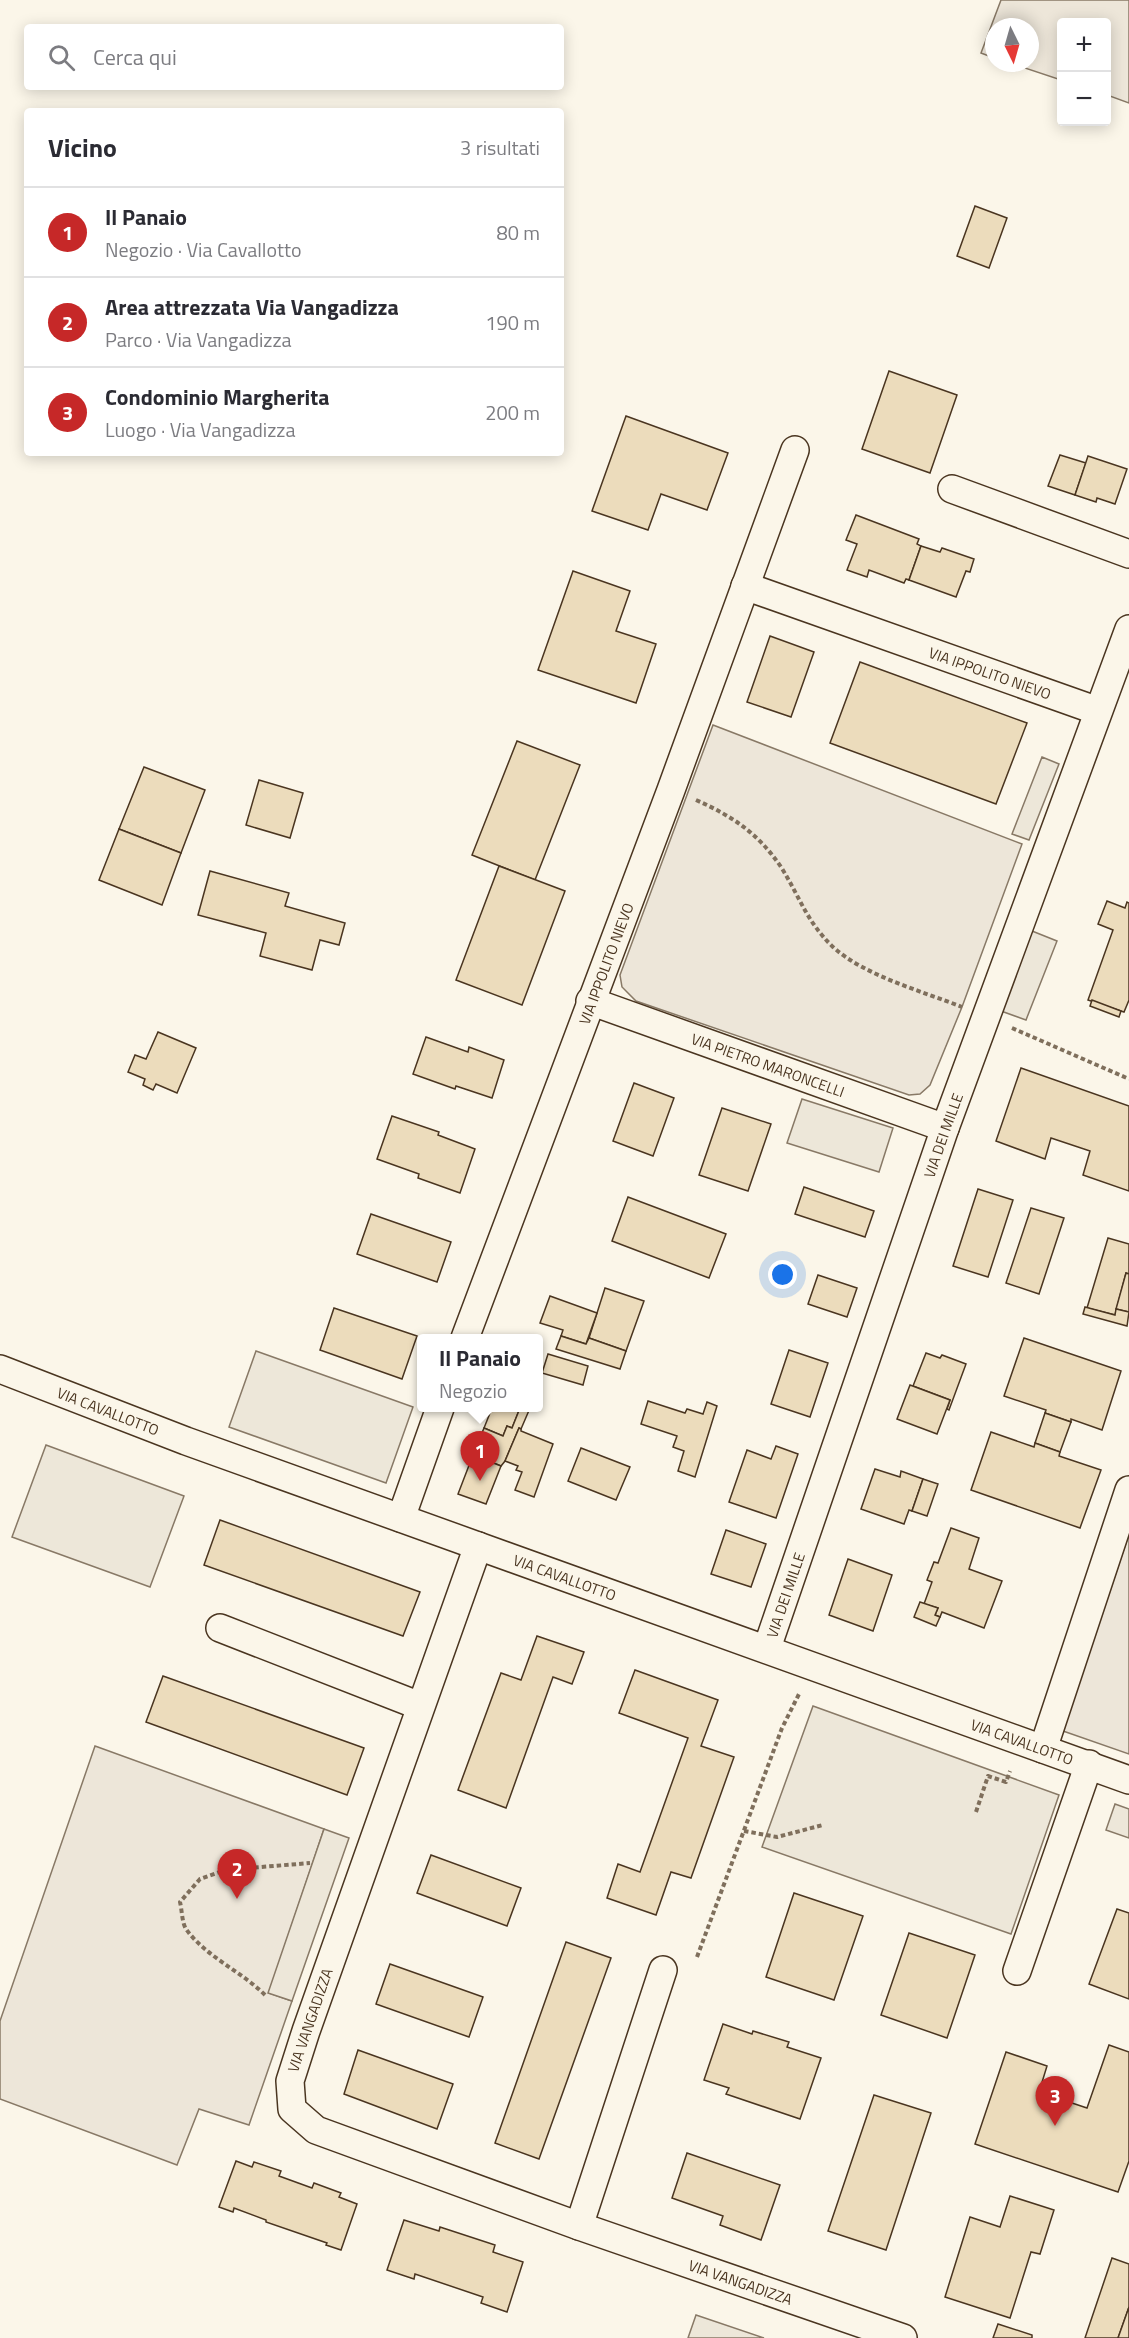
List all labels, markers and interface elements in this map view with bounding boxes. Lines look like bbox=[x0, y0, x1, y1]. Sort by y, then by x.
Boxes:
north arrow bbox=[985, 18, 1039, 72]
map controls bbox=[1057, 18, 1111, 126]
button: + bbox=[1057, 18, 1111, 72]
search box bbox=[24, 24, 564, 90]
text: Cerca qui bbox=[93, 40, 177, 74]
icon: search bbox=[45, 41, 78, 74]
button: − bbox=[1057, 72, 1111, 126]
text: Vicino bbox=[48, 128, 117, 167]
text: 3 risultati bbox=[460, 132, 540, 163]
text: Il Panaio bbox=[105, 200, 187, 234]
text: 1 bbox=[62, 217, 73, 248]
text: 80 m bbox=[496, 217, 540, 248]
text: Negozio · Via Cavallotto bbox=[105, 234, 302, 265]
text: Area attrezzata Via Vangadizza bbox=[105, 290, 399, 324]
text: 2 bbox=[62, 307, 73, 338]
text: 190 m bbox=[485, 307, 540, 338]
text: Parco · Via Vangadizza bbox=[105, 324, 292, 355]
text: Condominio Margherita bbox=[105, 380, 330, 414]
text: 3 bbox=[62, 397, 73, 428]
text: 200 m bbox=[485, 397, 540, 428]
text: Luogo · Via Vangadizza bbox=[105, 414, 295, 445]
street label: VIA IPPOLITO NIEVO bbox=[926, 641, 1055, 705]
street label: VIA IPPOLITO NIEVO bbox=[572, 899, 639, 1028]
street label: VIA PIETRO MARONCELLI bbox=[688, 1027, 848, 1103]
street label: VIA DEI MILLE bbox=[917, 1090, 968, 1181]
your location bbox=[768, 1260, 797, 1289]
popup bbox=[417, 1334, 543, 1412]
text: Il Panaio bbox=[439, 1341, 521, 1375]
text: Negozio bbox=[439, 1375, 507, 1406]
street label: VIA CAVALLOTTO bbox=[54, 1381, 163, 1441]
pin: 1 bbox=[460, 1432, 500, 1481]
street label: VIA CAVALLOTTO bbox=[510, 1548, 619, 1606]
street label: VIA DEI MILLE bbox=[760, 1549, 810, 1641]
street label: VIA CAVALLOTTO bbox=[968, 1713, 1077, 1771]
pin: 2 bbox=[218, 1850, 256, 1899]
street label: VIA VANGADIZZA bbox=[281, 1965, 339, 2075]
pin: 3 bbox=[1036, 2076, 1074, 2126]
street label: VIA VANGADIZZA bbox=[685, 2253, 796, 2311]

